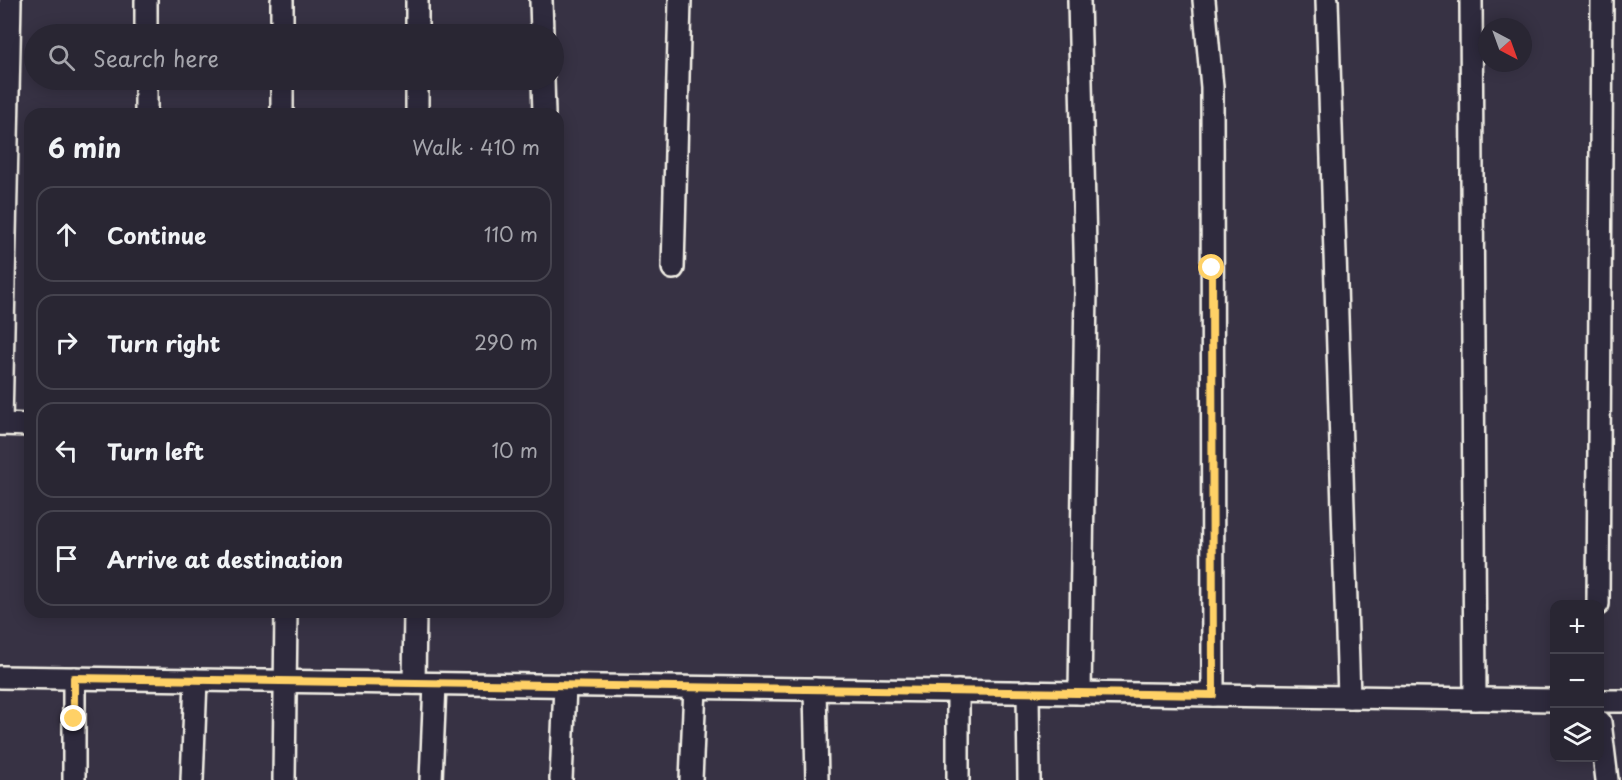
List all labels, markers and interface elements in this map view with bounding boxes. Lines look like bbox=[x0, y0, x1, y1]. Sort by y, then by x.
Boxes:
north arrow bbox=[1478, 18, 1532, 72]
search box bbox=[24, 24, 564, 90]
icon: search bbox=[45, 41, 78, 74]
text: Search here bbox=[93, 41, 219, 74]
text: 6 min bbox=[48, 128, 121, 167]
text: Walk · 410 m bbox=[412, 132, 540, 162]
icon: ahead bbox=[50, 218, 83, 251]
text: Continue bbox=[107, 218, 206, 251]
text: 110 m bbox=[484, 219, 538, 249]
route start bbox=[1198, 254, 1224, 280]
icon: right bbox=[50, 326, 83, 359]
text: Turn right bbox=[107, 326, 220, 359]
text: 290 m bbox=[474, 327, 538, 357]
icon: left bbox=[50, 434, 83, 467]
text: Turn left bbox=[107, 434, 204, 467]
text: 10 m bbox=[491, 435, 538, 465]
icon: arrive bbox=[50, 542, 83, 575]
text: Arrive at destination bbox=[107, 542, 343, 575]
map controls bbox=[1550, 600, 1604, 762]
button: + bbox=[1550, 600, 1604, 654]
button: − bbox=[1550, 654, 1604, 708]
route end bbox=[60, 705, 86, 731]
button: layers bbox=[1550, 708, 1604, 762]

